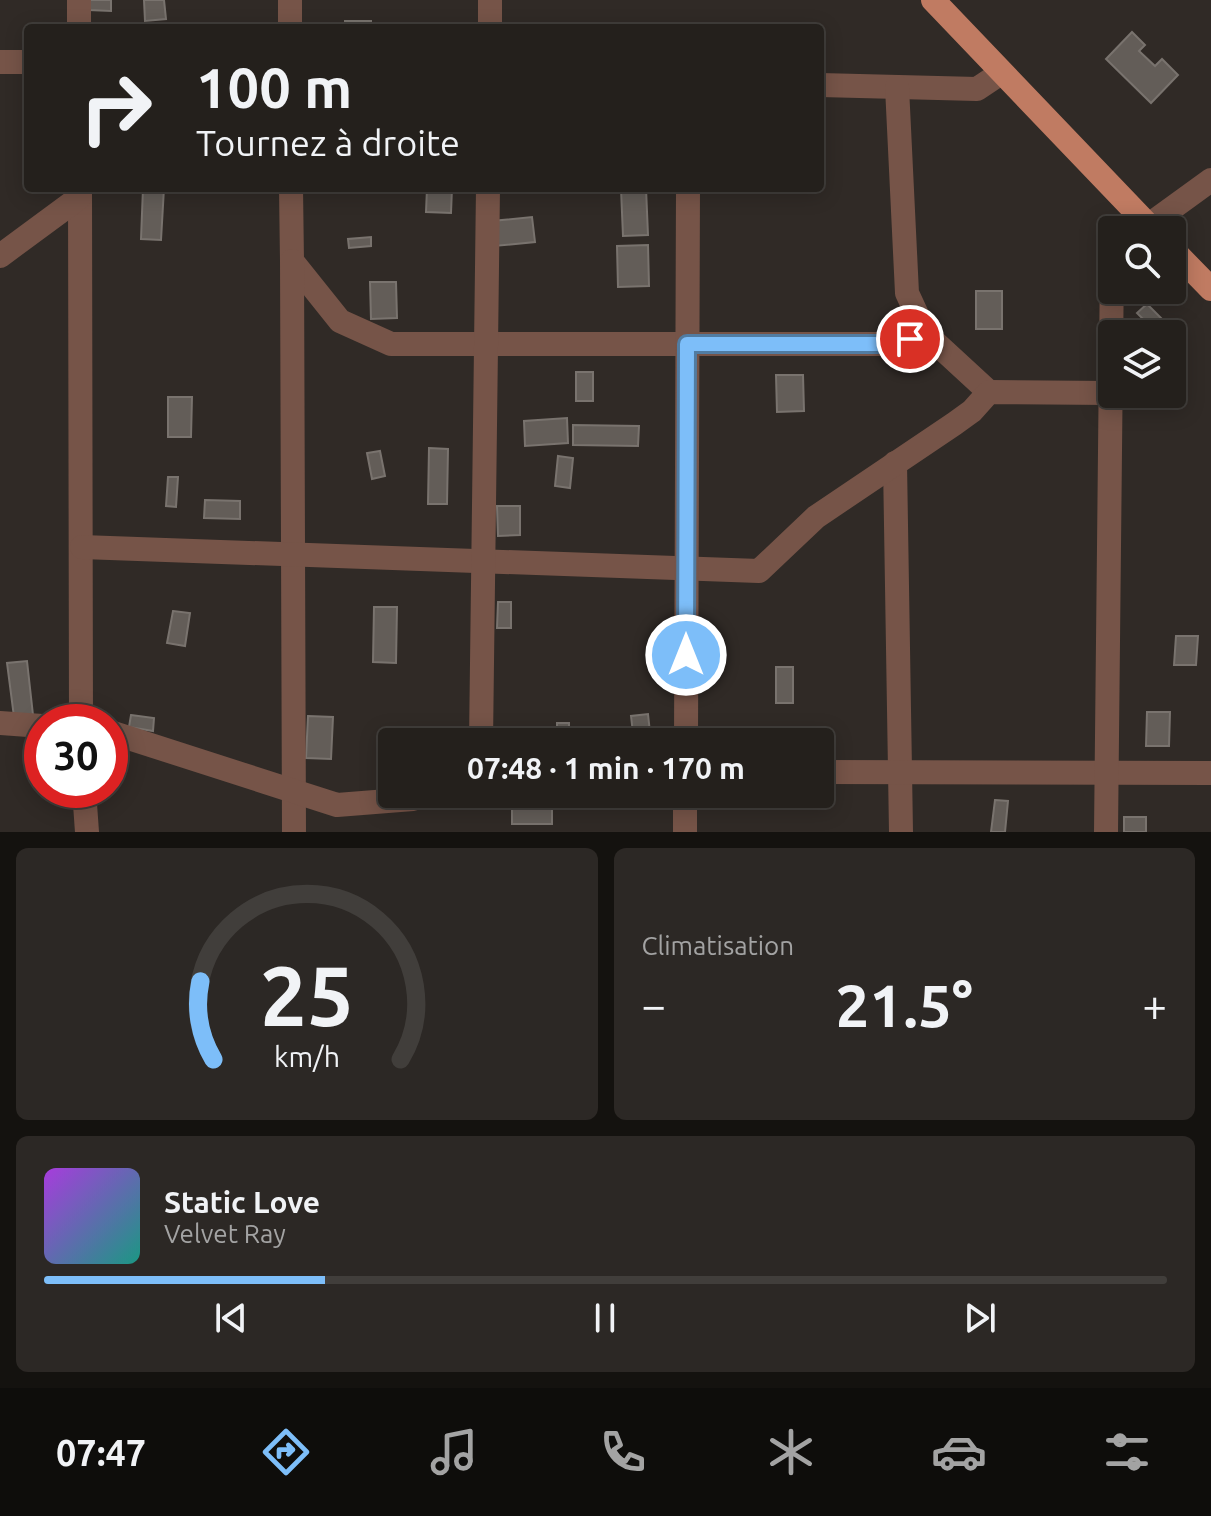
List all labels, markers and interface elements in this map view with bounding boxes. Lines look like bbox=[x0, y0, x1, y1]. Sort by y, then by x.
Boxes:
icon: right bbox=[64, 56, 168, 160]
text: 100 m bbox=[196, 56, 352, 119]
text: Tournez à droite bbox=[196, 122, 460, 163]
map controls bbox=[1098, 216, 1186, 408]
button: search bbox=[1098, 216, 1186, 304]
pin bbox=[876, 305, 944, 373]
icon: arrive bbox=[888, 317, 932, 361]
button: layers bbox=[1098, 320, 1186, 408]
position arrow bbox=[644, 613, 728, 697]
speed limit sign: 30 bbox=[24, 704, 128, 808]
text: 07:48 · 1 min · 170 m bbox=[467, 751, 745, 785]
text: Climatisation bbox=[642, 931, 794, 960]
text: 25 bbox=[260, 948, 354, 1042]
text: 21.5° bbox=[836, 971, 973, 1038]
text: − bbox=[642, 980, 666, 1029]
text: + bbox=[1142, 980, 1167, 1029]
text: km/h bbox=[274, 1040, 340, 1072]
text: Static Love bbox=[164, 1185, 320, 1219]
text: Velvet Ray bbox=[164, 1219, 286, 1248]
icon: previous bbox=[209, 1296, 253, 1340]
icon: pause bbox=[583, 1296, 627, 1340]
icon: next bbox=[958, 1296, 1002, 1340]
icon: directions bbox=[258, 1424, 314, 1480]
icon: music bbox=[426, 1424, 482, 1480]
icon: phone bbox=[595, 1424, 651, 1480]
icon: climate bbox=[763, 1424, 819, 1480]
icon: car bbox=[931, 1424, 987, 1480]
icon: filters bbox=[1099, 1424, 1155, 1480]
text: 07:47 bbox=[56, 1432, 146, 1473]

